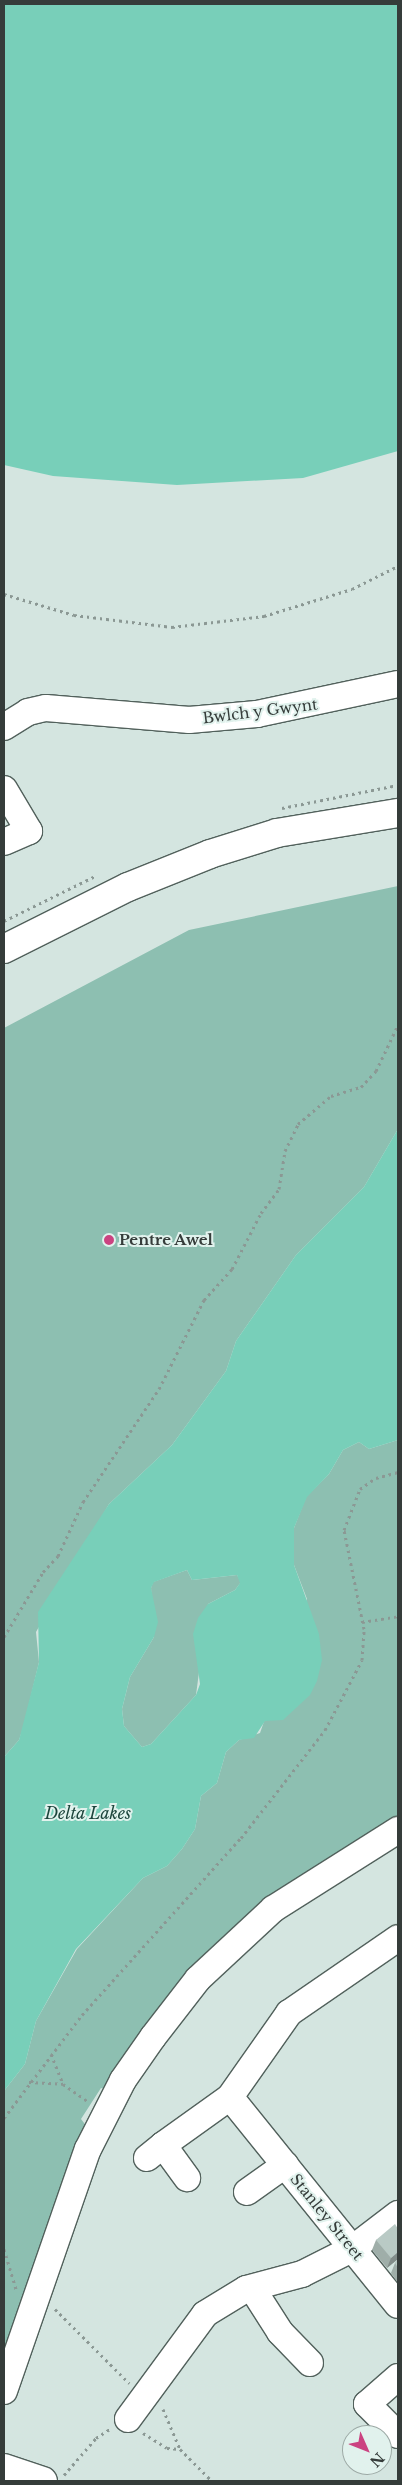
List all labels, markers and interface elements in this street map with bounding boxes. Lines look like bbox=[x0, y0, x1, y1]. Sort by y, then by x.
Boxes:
street label: Bwlch y Gwynt bbox=[201, 695, 319, 727]
place label: Pentre Awel bbox=[119, 1231, 213, 1249]
marker: Pentre Awel bbox=[103, 1234, 115, 1246]
water label: Delta Lakes bbox=[45, 1803, 131, 1823]
street label: Stanley Street bbox=[287, 2170, 367, 2264]
north arrow bbox=[342, 2425, 392, 2475]
text: N bbox=[366, 2449, 388, 2471]

